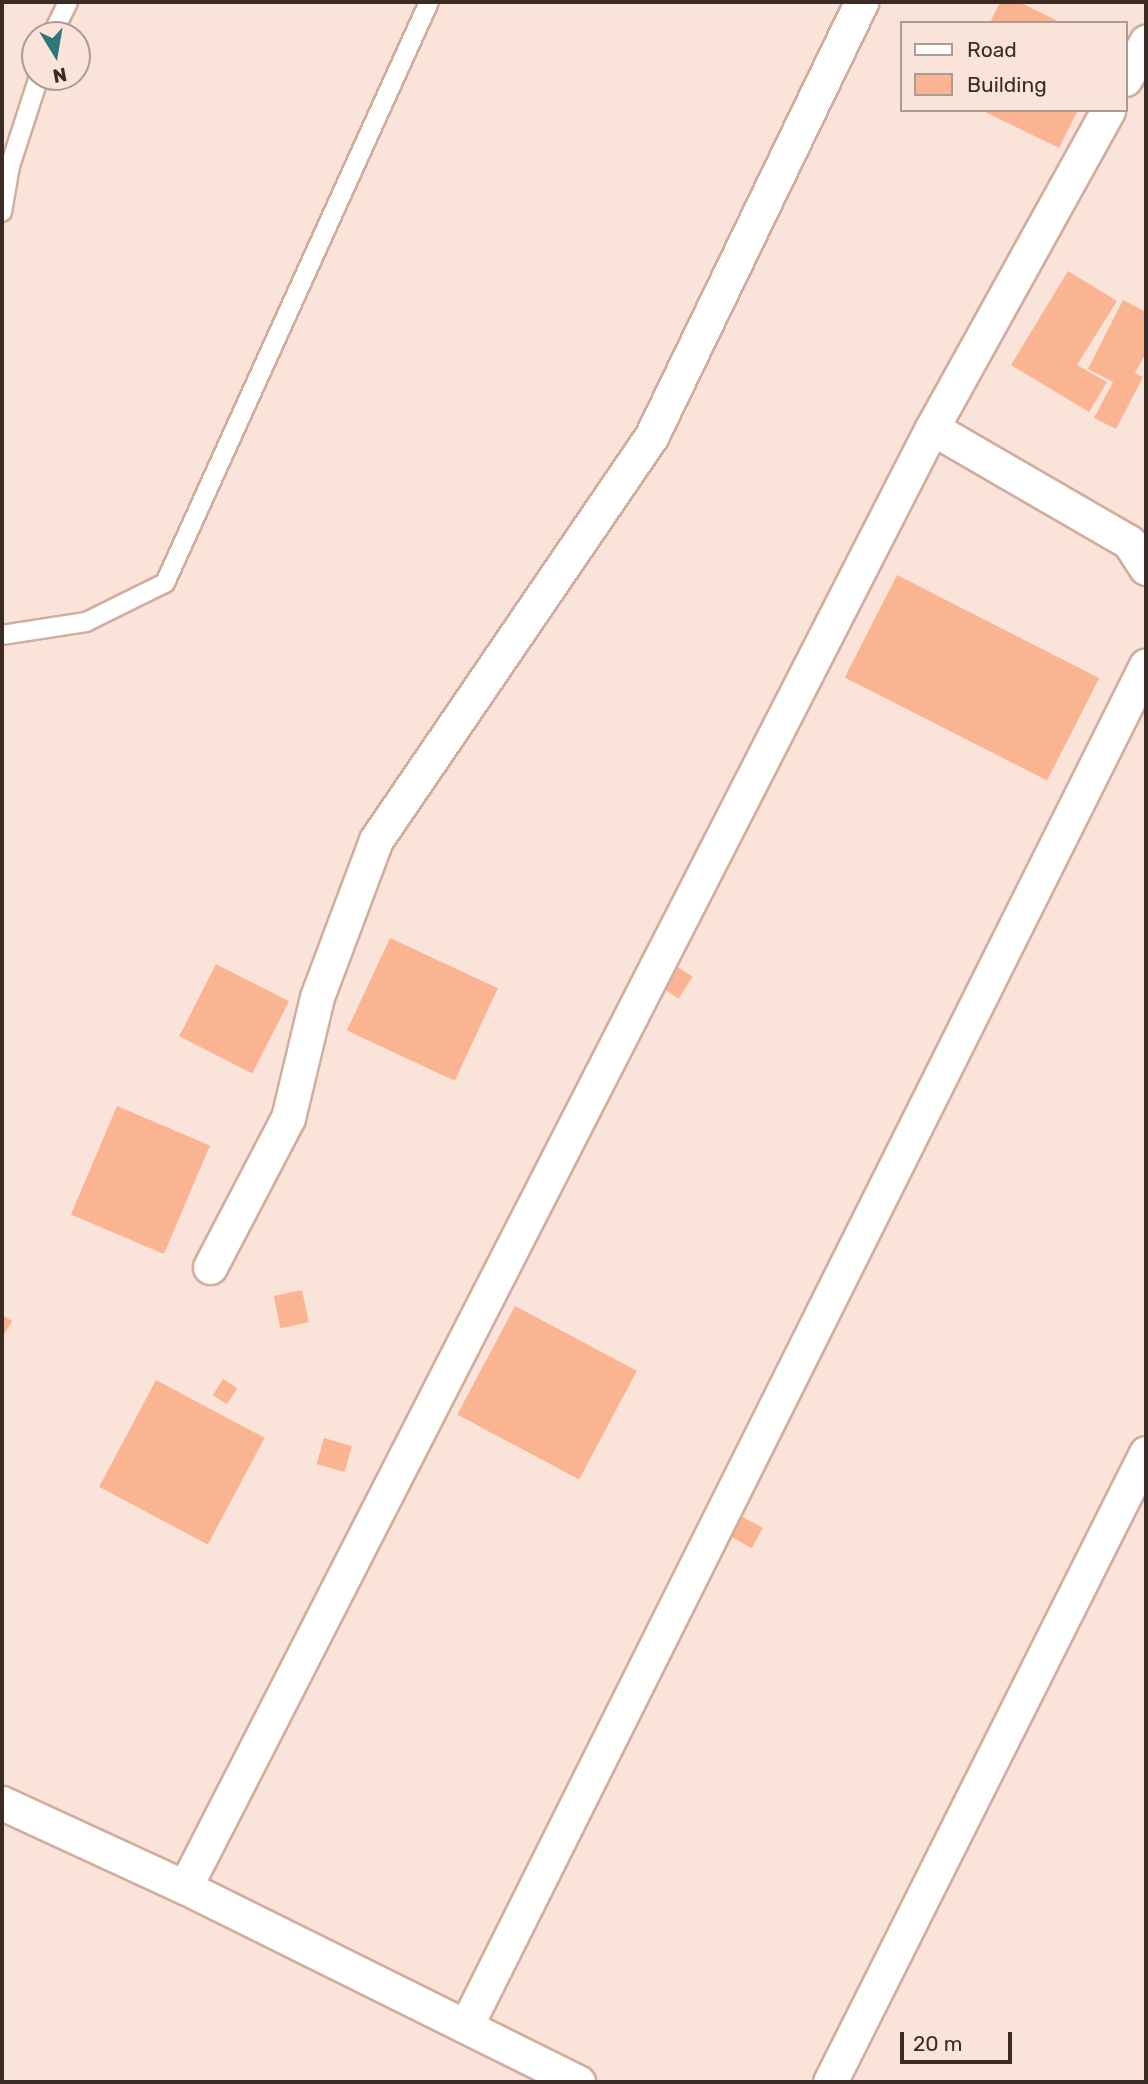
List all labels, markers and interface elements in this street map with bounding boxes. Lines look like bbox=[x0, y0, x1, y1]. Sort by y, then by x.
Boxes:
north arrow bbox=[21, 21, 91, 91]
legend bbox=[900, 21, 1127, 112]
text: Road bbox=[967, 37, 1017, 62]
text: N bbox=[51, 63, 69, 88]
text: Building bbox=[967, 72, 1047, 97]
scale bar bbox=[903, 2018, 1015, 2062]
text: 20 m bbox=[913, 2031, 962, 2056]

